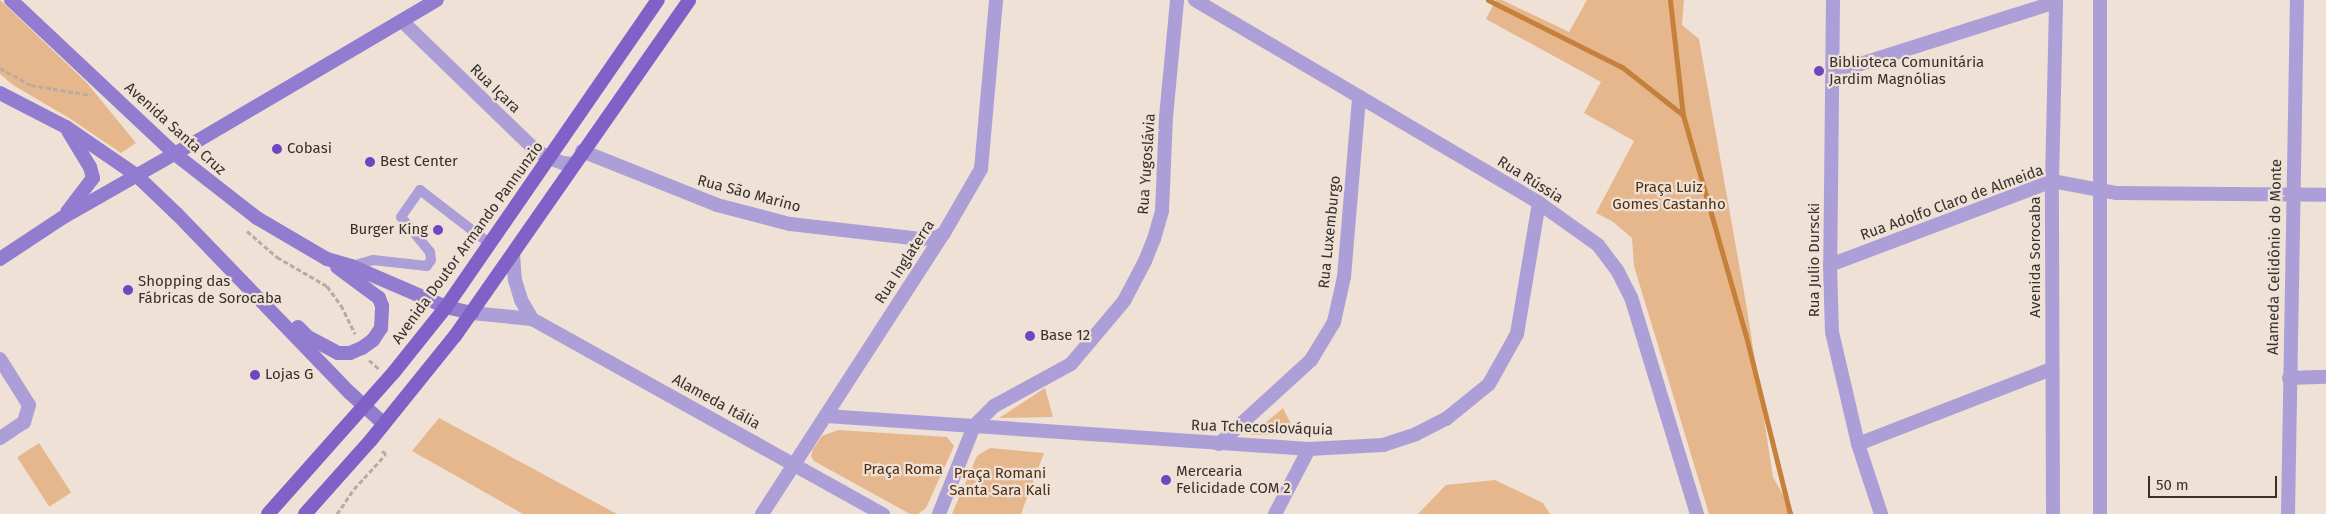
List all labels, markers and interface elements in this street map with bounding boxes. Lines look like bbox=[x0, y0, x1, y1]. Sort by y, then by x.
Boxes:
place label: Biblioteca Comunitária Jardim Magnólias bbox=[1829, 53, 1984, 88]
street label: Rua Içara bbox=[466, 61, 524, 117]
marker: Biblioteca Comunitária Jardim Magnólias bbox=[1813, 65, 1825, 77]
street label: Avenida Santa Cruz bbox=[121, 79, 229, 179]
street label: Rua Yugoslávia bbox=[1134, 113, 1160, 215]
street label: Avenida Doutor Armando Pannunzio bbox=[389, 138, 547, 348]
place label: Cobasi bbox=[287, 140, 332, 158]
marker: Cobasi bbox=[271, 143, 283, 155]
place label: Best Center bbox=[380, 153, 458, 171]
street label: Rua Rússia bbox=[1494, 153, 1566, 207]
marker: Best Center bbox=[364, 156, 376, 168]
street label: Alameda Celidônio do Monte bbox=[2264, 159, 2286, 355]
street label: Rua Adolfo Claro de Almeida bbox=[1858, 161, 2046, 245]
street label: Rua São Marino bbox=[695, 172, 803, 216]
street label: Rua Luxemburgo bbox=[1315, 175, 1345, 289]
park label: Praça Luiz Gomes Castanho bbox=[1612, 178, 1726, 213]
street label: Avenida Sorocaba bbox=[2027, 196, 2045, 318]
street label: Rua Julio Durscki bbox=[1806, 203, 1824, 317]
street label: Rua Inglaterra bbox=[871, 217, 939, 307]
place label: Burger King bbox=[349, 221, 428, 239]
marker: Burger King bbox=[432, 224, 444, 236]
place label: Shopping das Fábricas de Sorocaba bbox=[138, 272, 282, 307]
marker: Shopping das Fábricas de Sorocaba bbox=[122, 284, 134, 296]
place label: Base 12 bbox=[1040, 327, 1090, 345]
marker: Base 12 bbox=[1024, 330, 1036, 342]
place label: Lojas G bbox=[265, 366, 314, 384]
marker: Lojas G bbox=[249, 369, 261, 381]
street label: Alameda Itália bbox=[669, 370, 763, 434]
street label: Rua Tchecoslováquia bbox=[1191, 417, 1333, 439]
park label: Praça Roma bbox=[863, 461, 943, 479]
place label: Mercearia Felicidade COM 2 bbox=[1176, 462, 1291, 497]
park label: Praça Romani Santa Sara Kali bbox=[949, 464, 1051, 499]
scale bar bbox=[2151, 466, 2280, 498]
marker: Mercearia Felicidade COM 2 bbox=[1160, 474, 1172, 486]
text: 50 m bbox=[2156, 476, 2189, 494]

